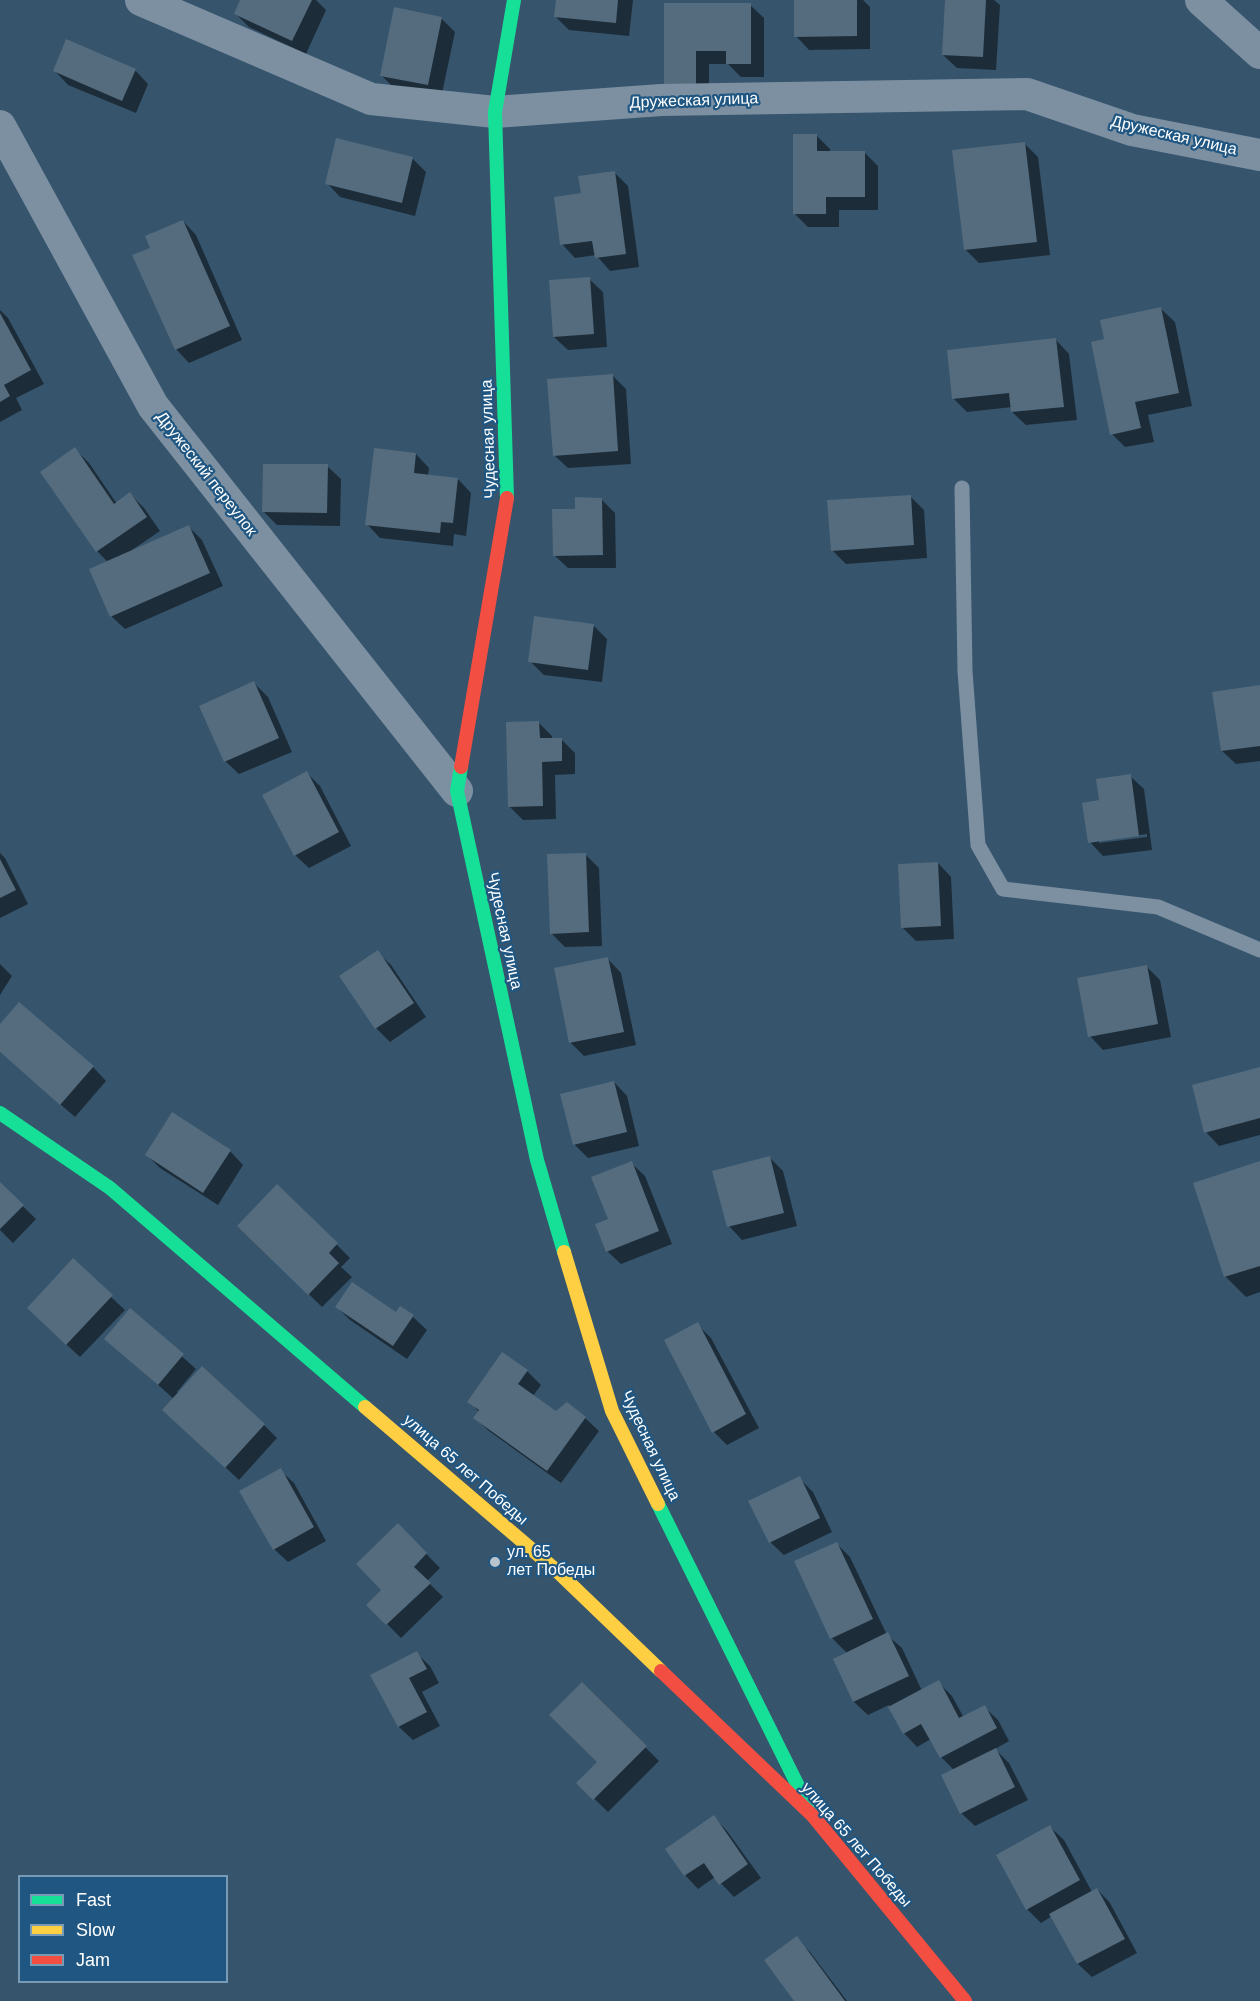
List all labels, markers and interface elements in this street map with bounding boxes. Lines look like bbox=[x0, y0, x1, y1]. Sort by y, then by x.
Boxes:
street label: Дружеская улица bbox=[629, 89, 759, 113]
street label: Дружеская улица bbox=[1109, 112, 1239, 160]
street label: Чудесная улица bbox=[477, 379, 501, 499]
street label: Дружеский переулок bbox=[151, 408, 261, 540]
street label: Чудесная улица bbox=[482, 871, 526, 991]
street label: Чудесная улица bbox=[616, 1388, 684, 1504]
street label: улица 65 лет Победы bbox=[399, 1411, 531, 1529]
place label: ул. 65 лет Победы bbox=[507, 1543, 595, 1581]
marker: ул. 65 лет Победы bbox=[488, 1555, 502, 1569]
street label: улица 65 лет Победы bbox=[797, 1779, 915, 1911]
legend bbox=[18, 1875, 228, 1983]
text: Fast bbox=[76, 1890, 111, 1910]
text: Slow bbox=[76, 1920, 115, 1940]
text: Jam bbox=[76, 1950, 110, 1970]

